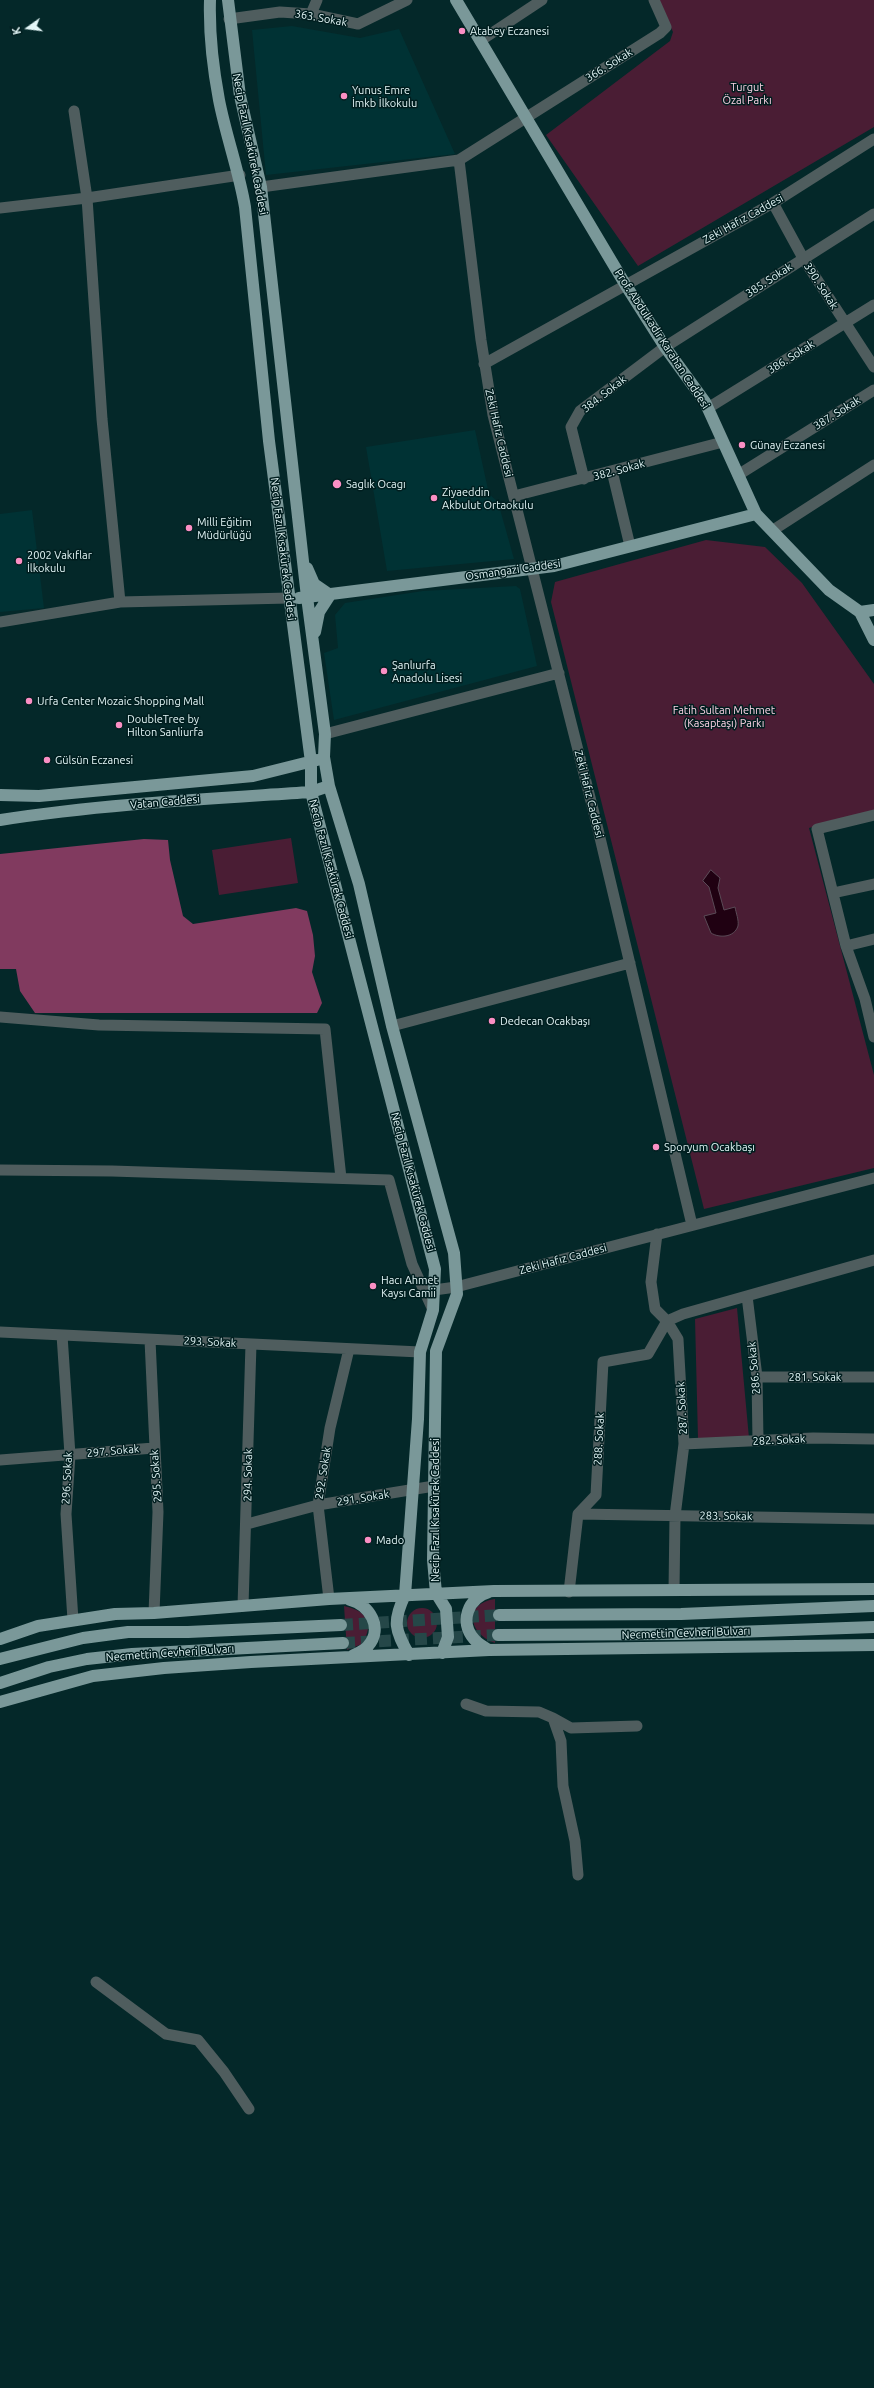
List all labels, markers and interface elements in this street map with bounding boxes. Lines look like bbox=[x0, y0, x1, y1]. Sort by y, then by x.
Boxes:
street label: 363. Sokak bbox=[294, 7, 348, 29]
north arrow bbox=[8, 8, 48, 48]
place label: Atabey Eczanesi bbox=[470, 24, 549, 38]
text: K bbox=[10, 26, 23, 36]
marker: Atabey Eczanesi bbox=[457, 26, 467, 36]
street label: 366. Sokak bbox=[583, 45, 635, 85]
street label: Necip Fazıl Kısakürek Caddesi bbox=[230, 72, 270, 216]
park label: Turgut Özal Parkı bbox=[722, 80, 772, 106]
place label: Yunus Emre İmkb İlkokulu bbox=[352, 83, 417, 109]
marker: Yunus Emre İmkb İlkokulu bbox=[339, 91, 349, 101]
street label: Zeki Hafız Caddesi bbox=[700, 191, 786, 247]
street label: 385. Sokak bbox=[743, 260, 795, 300]
street label: 390. Sokak bbox=[801, 260, 841, 312]
street label: Prof. Abdulkadir Karahan Caddesi bbox=[612, 267, 712, 411]
street label: 386. Sokak bbox=[765, 337, 817, 377]
street label: 384. Sokak bbox=[579, 373, 629, 415]
street label: Zeki Hafız Caddesi bbox=[482, 388, 516, 478]
street label: 387. Sokak bbox=[811, 393, 863, 433]
place label: Günay Eczanesi bbox=[750, 438, 825, 452]
marker: Günay Eczanesi bbox=[737, 440, 747, 450]
street label: 382. Sokak bbox=[592, 457, 646, 483]
street label: Necip Fazıl Kısakürek Caddesi bbox=[268, 477, 298, 621]
place label: Saglık Ocagı bbox=[346, 477, 406, 491]
marker: Saglık Ocagı bbox=[331, 478, 343, 490]
place label: Ziyaeddin Akbulut Ortaokulu bbox=[442, 485, 534, 511]
marker: Ziyaeddin Akbulut Ortaokulu bbox=[429, 493, 439, 503]
place label: Milli Eğitim Müdürlüğü bbox=[197, 515, 252, 541]
marker: Milli Eğitim Müdürlüğü bbox=[184, 523, 194, 533]
place label: 2002 Vakıflar İlkokulu bbox=[27, 548, 92, 574]
marker: 2002 Vakıflar İlkokulu bbox=[14, 556, 24, 566]
street label: Osmangazi Caddesi bbox=[465, 557, 561, 583]
place label: Şanlıurfa Anadolu Lisesi bbox=[392, 658, 462, 684]
marker: Şanlıurfa Anadolu Lisesi bbox=[379, 666, 389, 676]
place label: Urfa Center Mozaic Shopping Mall bbox=[37, 694, 204, 708]
marker: Urfa Center Mozaic Shopping Mall bbox=[24, 696, 34, 706]
park label: Fatih Sultan Mehmet (Kasaptaşı) Parkı bbox=[673, 703, 775, 729]
place label: DoubleTree by Hilton Sanliurfa bbox=[127, 712, 203, 738]
marker: DoubleTree by Hilton Sanliurfa bbox=[114, 720, 124, 730]
street label: Zeki Hafız Caddesi bbox=[572, 749, 606, 839]
place label: Gülsün Eczanesi bbox=[55, 753, 133, 767]
marker: Gülsün Eczanesi bbox=[42, 755, 52, 765]
street label: Vatan Caddesi bbox=[130, 792, 200, 812]
street label: Necip Fazıl Kısakürek Caddesi bbox=[306, 798, 356, 940]
place label: Dedecan Ocakbaşı bbox=[500, 1014, 590, 1028]
marker: Dedecan Ocakbaşı bbox=[487, 1016, 497, 1026]
street label: Necip Fazıl Kısakürek Caddesi bbox=[388, 1111, 438, 1253]
place label: Sporyum Ocakbaşı bbox=[664, 1140, 755, 1154]
marker: Sporyum Ocakbaşı bbox=[651, 1142, 661, 1152]
street label: Zeki Hafız Caddesi bbox=[518, 1241, 608, 1277]
place label: Hacı Ahmet Kaysı Camii bbox=[381, 1273, 438, 1299]
marker: Hacı Ahmet Kaysı Camii bbox=[368, 1281, 378, 1291]
street label: 293. Sokak bbox=[183, 1334, 237, 1350]
street label: 286. Sokak bbox=[745, 1341, 763, 1395]
street label: 281. Sokak bbox=[789, 1370, 841, 1384]
street label: 287. Sokak bbox=[674, 1381, 690, 1435]
street label: 288. Sokak bbox=[591, 1412, 607, 1466]
street label: 282. Sokak bbox=[752, 1432, 806, 1448]
street label: Necip Fazıl Kısakürek Caddesi bbox=[428, 1438, 442, 1582]
street label: 297. Sokak bbox=[86, 1442, 140, 1460]
street label: 292. Sokak bbox=[312, 1446, 334, 1500]
street label: 294. Sokak bbox=[241, 1448, 255, 1502]
street label: 295. Sokak bbox=[148, 1449, 164, 1503]
street label: 296. Sokak bbox=[59, 1451, 75, 1505]
street label: 291. Sokak bbox=[336, 1487, 390, 1509]
street label: 283. Sokak bbox=[699, 1509, 753, 1523]
place label: Mado bbox=[376, 1533, 404, 1547]
marker: Mado bbox=[363, 1535, 373, 1545]
street label: Necmettin Cevheri Bulvarı bbox=[622, 1624, 750, 1642]
street label: Necmettin Cevheri Bulvarı bbox=[105, 1642, 235, 1664]

